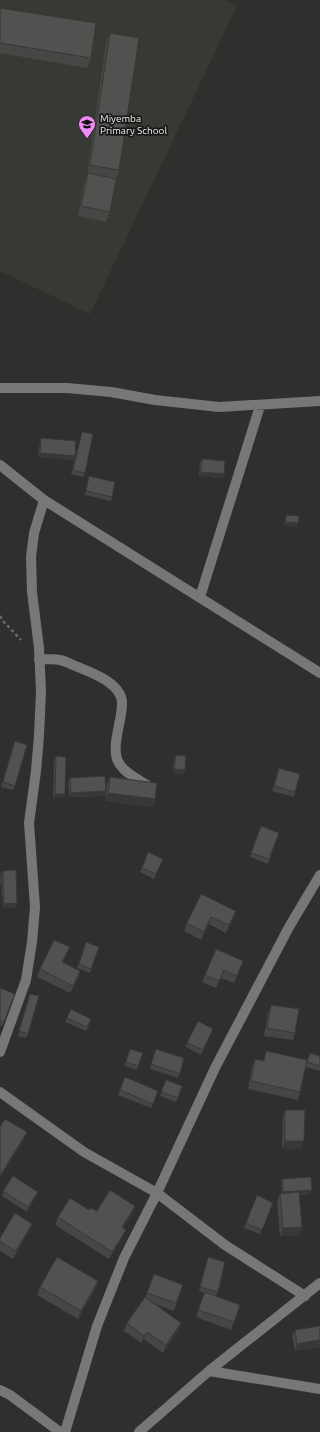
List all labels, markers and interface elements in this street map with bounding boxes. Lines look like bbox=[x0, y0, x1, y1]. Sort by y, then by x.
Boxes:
place label: Miyemba Primary School bbox=[100, 113, 167, 136]
school or university icon: Miyemba Primary School bbox=[77, 114, 97, 139]

